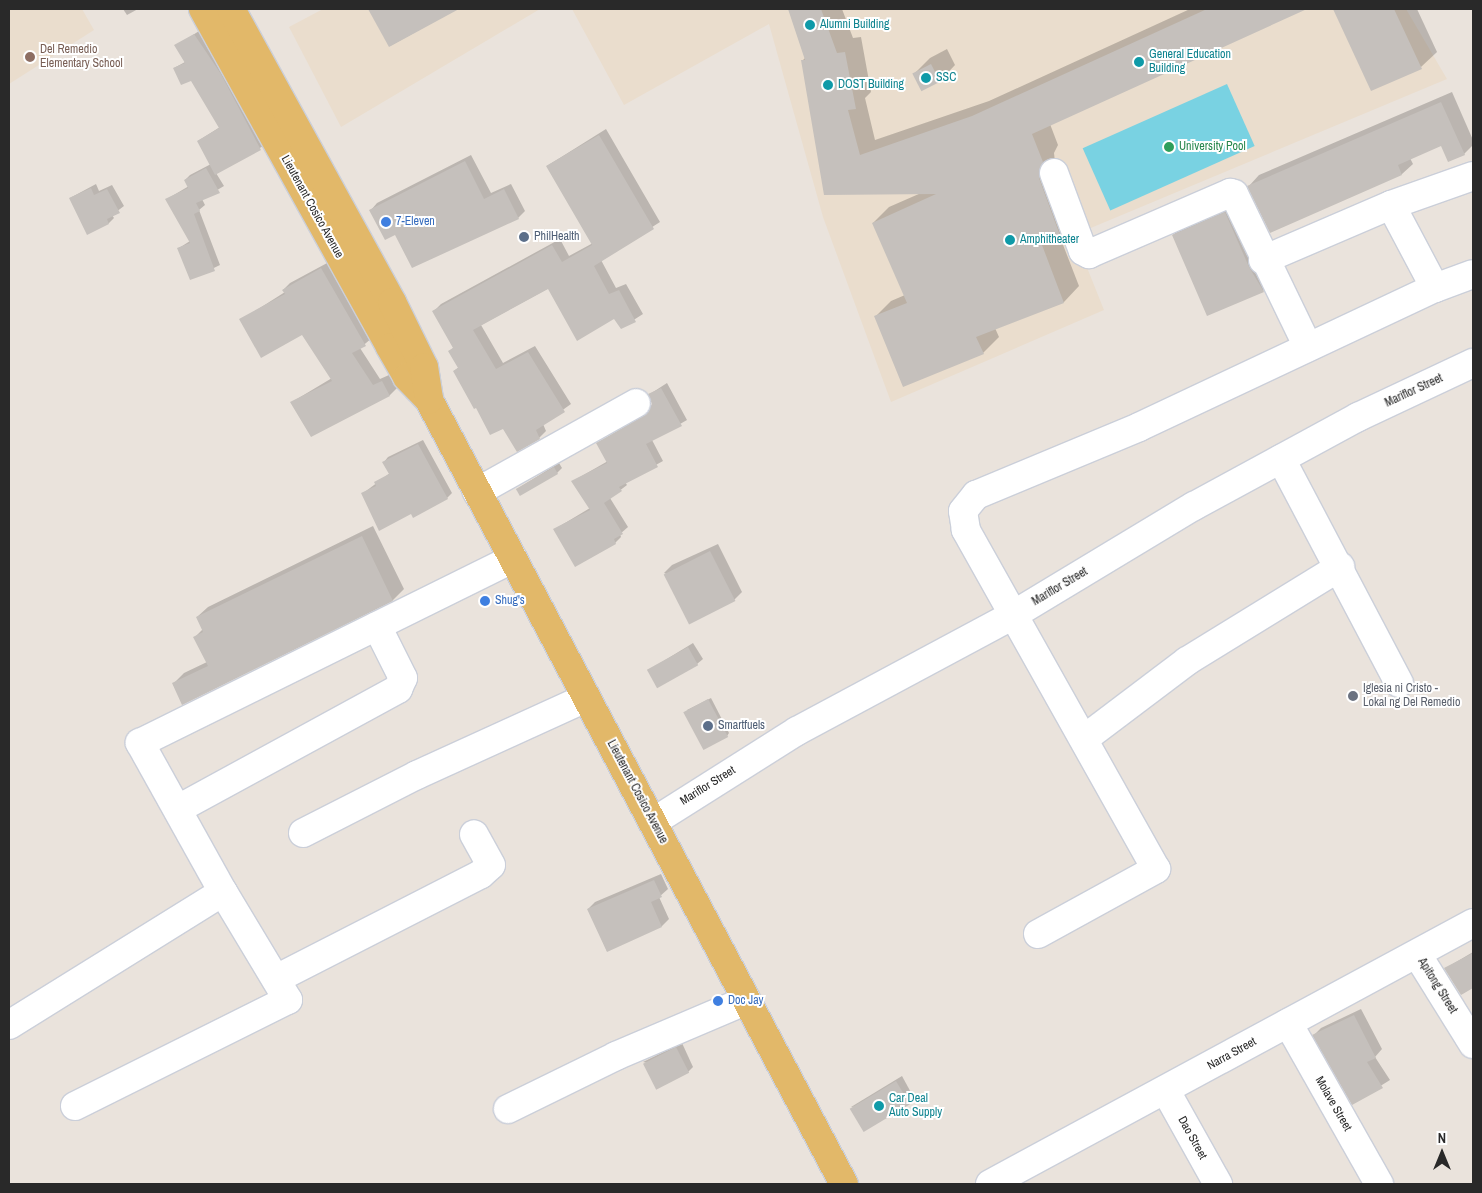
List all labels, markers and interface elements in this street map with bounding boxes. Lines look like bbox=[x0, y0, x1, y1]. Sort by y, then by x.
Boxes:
place label: Alumni Building bbox=[820, 18, 889, 32]
marker: Alumni Building bbox=[804, 19, 816, 31]
place label: Del Remedio Elementary School bbox=[40, 43, 123, 71]
place label: General Education Building bbox=[1149, 48, 1231, 76]
marker: Del Remedio Elementary School bbox=[24, 51, 36, 63]
marker: General Education Building bbox=[1133, 56, 1145, 68]
place label: SSC bbox=[936, 71, 956, 85]
marker: SSC bbox=[920, 72, 932, 84]
place label: DOST Building bbox=[838, 78, 904, 92]
marker: DOST Building bbox=[822, 79, 834, 91]
place label: University Pool bbox=[1179, 140, 1246, 154]
marker: University Pool bbox=[1163, 141, 1175, 153]
street label: Lieutenant Cosico Avenue bbox=[278, 153, 346, 261]
place label: 7-Eleven bbox=[396, 215, 435, 229]
marker: 7-Eleven bbox=[380, 216, 392, 228]
place label: PhilHealth bbox=[534, 230, 579, 244]
marker: PhilHealth bbox=[518, 231, 530, 243]
place label: Amphitheater bbox=[1020, 233, 1079, 247]
marker: Amphitheater bbox=[1004, 234, 1016, 246]
street label: Mariflor Street bbox=[1383, 371, 1445, 411]
street label: Mariflor Street bbox=[1030, 565, 1090, 609]
place label: Shug's bbox=[495, 594, 525, 608]
marker: Shug's bbox=[479, 595, 491, 607]
place label: Iglesia ni Cristo - Lokal ng Del Remedio bbox=[1363, 682, 1460, 710]
marker: Iglesia ni Cristo - Lokal ng Del Remedio bbox=[1347, 690, 1359, 702]
place label: Smartfuels bbox=[718, 719, 765, 733]
marker: Smartfuels bbox=[702, 720, 714, 732]
street label: Lieutenant Cosico Avenue bbox=[603, 737, 671, 847]
street label: Mariflor Street bbox=[678, 763, 738, 809]
street label: Apitong Street bbox=[1414, 956, 1460, 1016]
place label: Doc Jay bbox=[728, 994, 764, 1008]
marker: Doc Jay bbox=[712, 995, 724, 1007]
street label: Narra Street bbox=[1205, 1035, 1259, 1073]
street label: Molave Street bbox=[1312, 1074, 1354, 1134]
place label: Car Deal Auto Supply bbox=[889, 1092, 942, 1120]
marker: Car Deal Auto Supply bbox=[873, 1100, 885, 1112]
street label: Dao Street bbox=[1174, 1114, 1210, 1162]
north arrow bbox=[1417, 1128, 1467, 1178]
text: N bbox=[1438, 1129, 1446, 1147]

